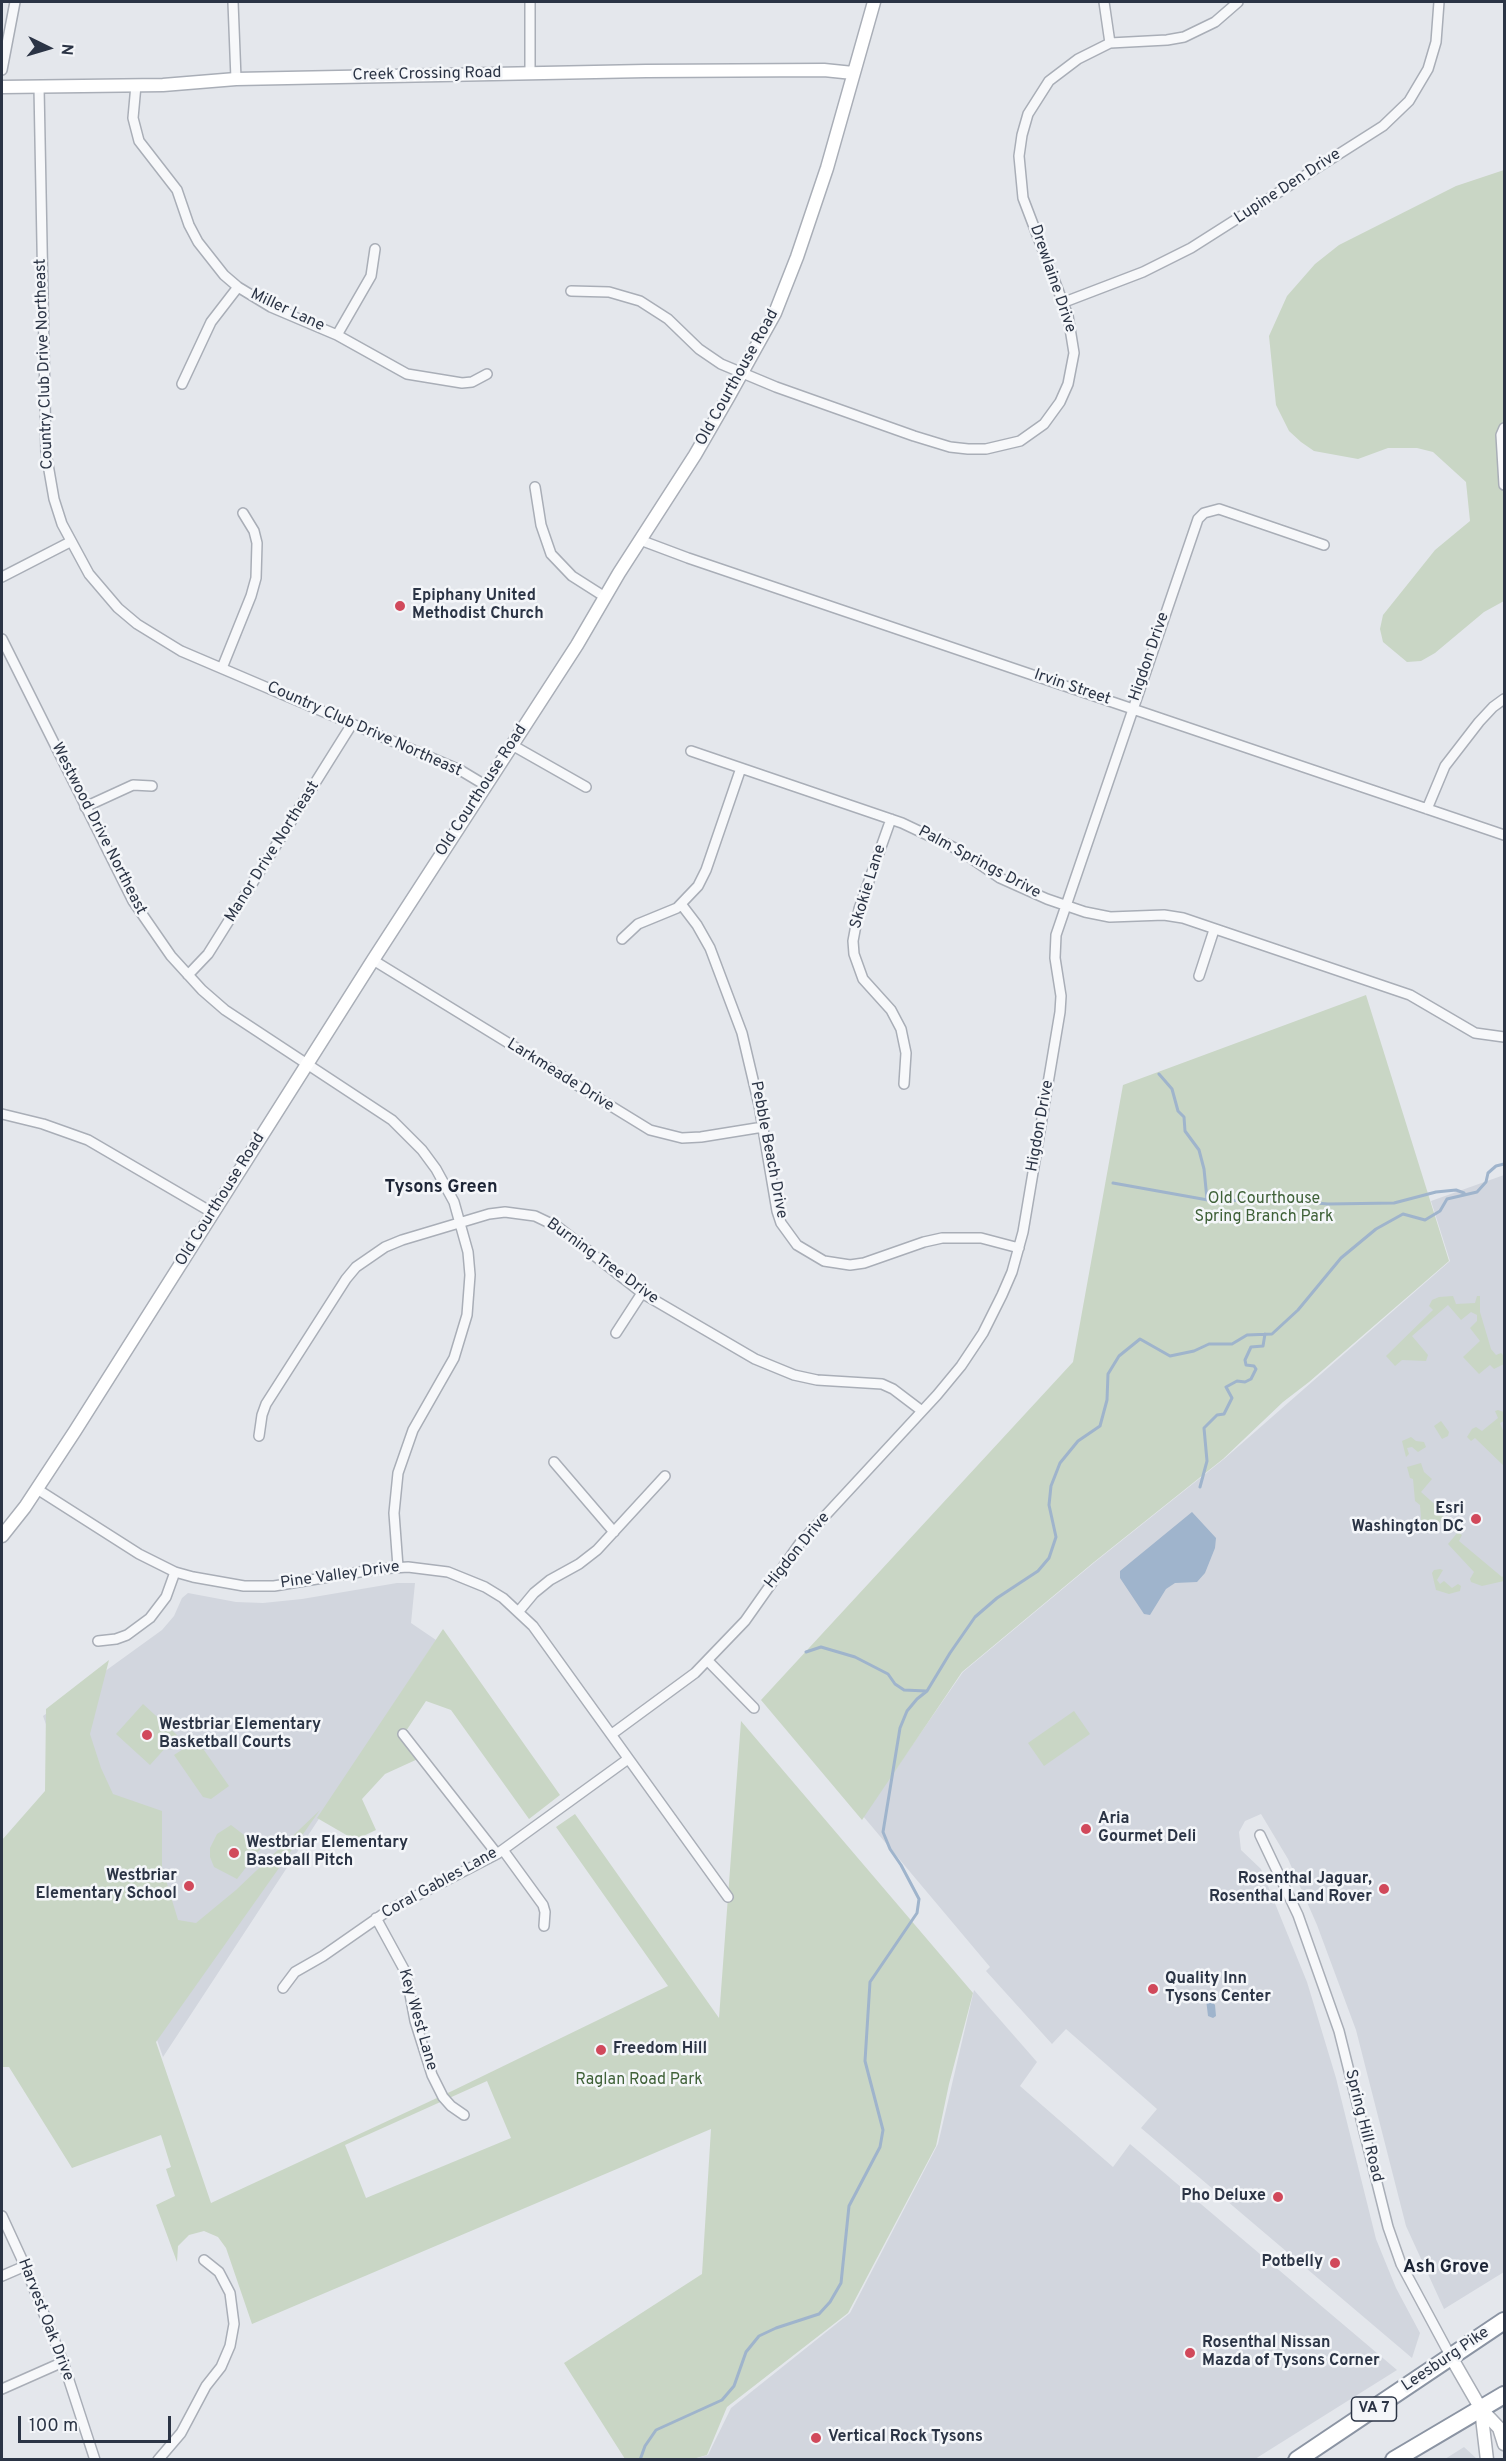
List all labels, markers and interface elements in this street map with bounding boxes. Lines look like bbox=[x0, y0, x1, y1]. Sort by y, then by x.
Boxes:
north arrow bbox=[18, 18, 78, 78]
text: N bbox=[55, 43, 76, 56]
street label: Creek Crossing Road bbox=[352, 64, 502, 86]
street label: Lupine Den Drive bbox=[1231, 145, 1345, 229]
street label: Drewlaine Drive bbox=[1025, 223, 1079, 335]
street label: Country Club Drive Northeast bbox=[32, 258, 58, 470]
street label: Miller Lane bbox=[247, 286, 327, 336]
street label: Old Courthouse Road bbox=[692, 306, 784, 450]
place label: Epiphany United Methodist Church bbox=[412, 587, 544, 625]
marker: Epiphany United Methodist Church bbox=[393, 599, 407, 613]
street label: Higdon Drive bbox=[1126, 610, 1174, 704]
street label: Irvin Street bbox=[1031, 666, 1113, 710]
street label: Country Club Drive Northeast bbox=[264, 678, 464, 782]
street label: Old Courthouse Road bbox=[432, 722, 532, 860]
street label: Westwood Drive Northeast bbox=[46, 740, 150, 918]
street label: Manor Drive Northeast bbox=[222, 778, 324, 926]
street label: Palm Springs Drive bbox=[915, 823, 1043, 903]
street label: Skokie Lane bbox=[847, 843, 891, 931]
street label: Larkmeade Drive bbox=[503, 1035, 617, 1117]
street label: Higdon Drive bbox=[1023, 1079, 1059, 1173]
street label: Pebble Beach Drive bbox=[745, 1080, 791, 1220]
street label: Old Courthouse Road bbox=[172, 1130, 270, 1270]
district label: Tysons Green bbox=[384, 1177, 498, 1199]
park label: Old Courthouse Spring Branch Park bbox=[1195, 1190, 1333, 1228]
street label: Burning Tree Drive bbox=[542, 1215, 662, 1309]
place label: Esri Washington DC bbox=[1351, 1500, 1464, 1538]
street label: Higdon Drive bbox=[761, 1509, 835, 1593]
marker: Esri Washington DC bbox=[1469, 1512, 1483, 1526]
street label: Pine Valley Drive bbox=[279, 1558, 401, 1594]
place label: Westbriar Elementary Basketball Courts bbox=[159, 1716, 321, 1754]
marker: Westbriar Elementary Basketball Courts bbox=[140, 1728, 154, 1742]
place label: Aria Gourmet Deli bbox=[1098, 1810, 1196, 1848]
marker: Aria Gourmet Deli bbox=[1079, 1822, 1093, 1836]
place label: Westbriar Elementary Baseball Pitch bbox=[246, 1834, 408, 1872]
street label: Coral Gables Lane bbox=[379, 1844, 501, 1924]
marker: Westbriar Elementary Baseball Pitch bbox=[227, 1846, 241, 1860]
place label: Westbriar Elementary School bbox=[35, 1867, 177, 1905]
place label: Rosenthal Jaguar, Rosenthal Land Rover bbox=[1209, 1870, 1372, 1908]
marker: Westbriar Elementary School bbox=[182, 1879, 196, 1893]
marker: Rosenthal Jaguar, Rosenthal Land Rover bbox=[1377, 1882, 1391, 1896]
street label: Key West Lane bbox=[393, 1967, 441, 2073]
place label: Quality Inn Tysons Center bbox=[1165, 1970, 1271, 2008]
marker: Quality Inn Tysons Center bbox=[1146, 1982, 1160, 1996]
place label: Freedom Hill bbox=[613, 2040, 707, 2060]
marker: Freedom Hill bbox=[594, 2043, 608, 2057]
street label: Spring Hill Road bbox=[1340, 2068, 1386, 2184]
park label: Raglan Road Park bbox=[575, 2071, 703, 2091]
place label: Pho Deluxe bbox=[1181, 2187, 1266, 2207]
marker: Pho Deluxe bbox=[1271, 2190, 1285, 2204]
place label: Potbelly bbox=[1261, 2253, 1323, 2273]
street label: Harvest Oak Drive bbox=[13, 2256, 77, 2384]
marker: Potbelly bbox=[1328, 2256, 1342, 2270]
district label: Ash Grove bbox=[1403, 2257, 1489, 2279]
street label: Leesburg Pike bbox=[1399, 2324, 1493, 2396]
place label: Rosenthal Nissan Mazda of Tysons Corner bbox=[1202, 2334, 1380, 2372]
marker: Rosenthal Nissan Mazda of Tysons Corner bbox=[1183, 2346, 1197, 2360]
road number: VA 7 bbox=[1352, 2397, 1396, 2421]
scale bar bbox=[21, 2404, 174, 2442]
text: 100 m bbox=[29, 2415, 78, 2438]
place label: Vertical Rock Tysons bbox=[828, 2428, 983, 2448]
marker: Vertical Rock Tysons bbox=[809, 2431, 823, 2445]

